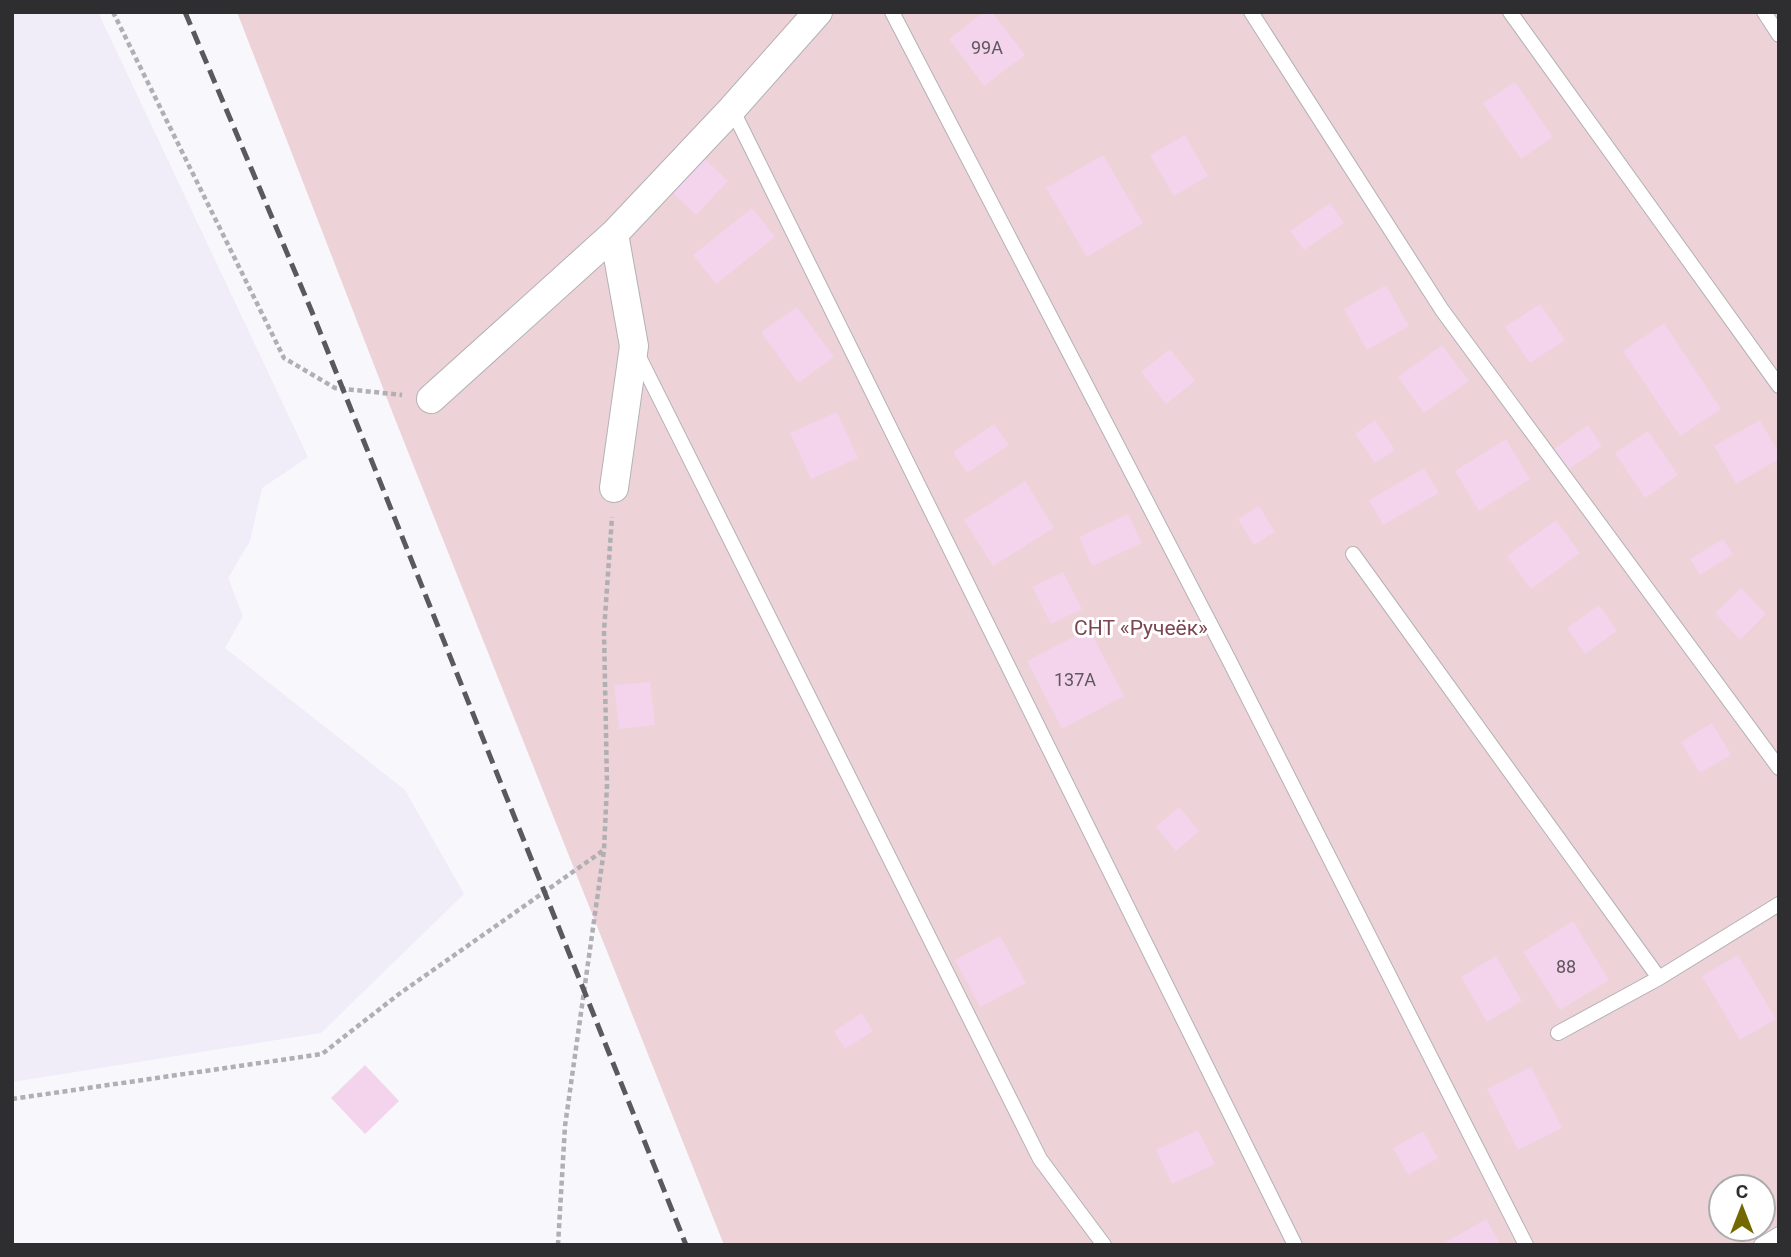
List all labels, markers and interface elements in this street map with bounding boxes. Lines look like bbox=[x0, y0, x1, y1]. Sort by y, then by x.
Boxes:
house number: 99А bbox=[971, 37, 1003, 58]
park label: СНТ «Ручеёк» bbox=[1074, 616, 1208, 640]
house number: 137А bbox=[1054, 669, 1096, 690]
house number: 88 bbox=[1556, 956, 1576, 977]
north arrow bbox=[1707, 1173, 1777, 1243]
text: С bbox=[1736, 1180, 1748, 1203]

